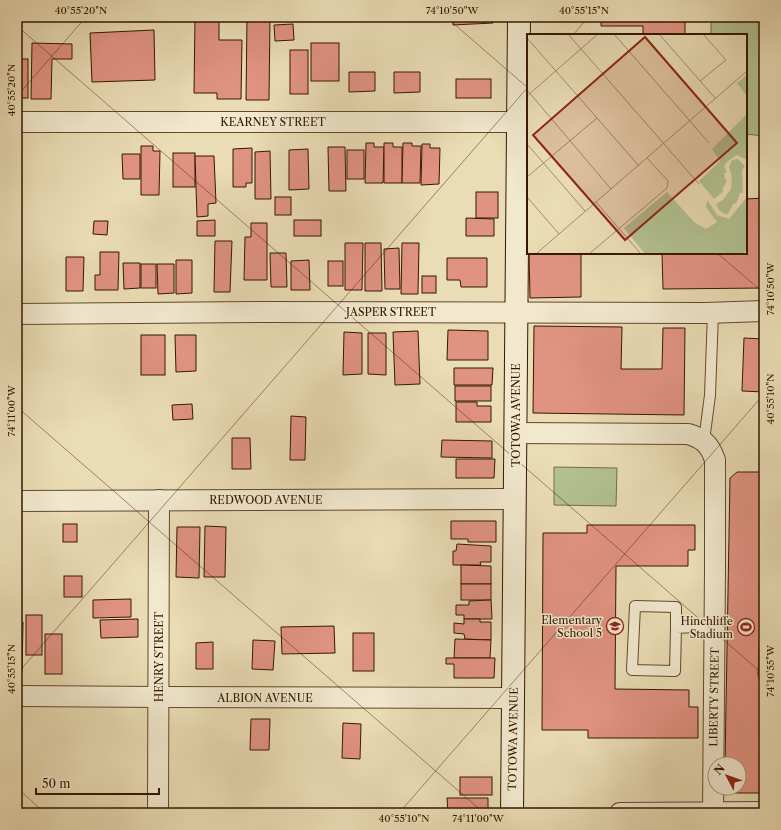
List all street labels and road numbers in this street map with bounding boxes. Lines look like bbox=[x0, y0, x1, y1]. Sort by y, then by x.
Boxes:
street label: KEARNEY STREET bbox=[220, 115, 327, 129]
street label: JASPER STREET bbox=[344, 305, 437, 319]
street label: TOTOWA AVENUE bbox=[509, 363, 523, 467]
street label: REDWOOD AVENUE bbox=[209, 493, 323, 507]
street label: HENRY STREET bbox=[152, 611, 166, 702]
street label: LIBERTY STREET bbox=[706, 647, 722, 747]
street label: TOTOWA AVENUE bbox=[505, 687, 521, 791]
street label: ALBION AVENUE bbox=[216, 691, 313, 705]

